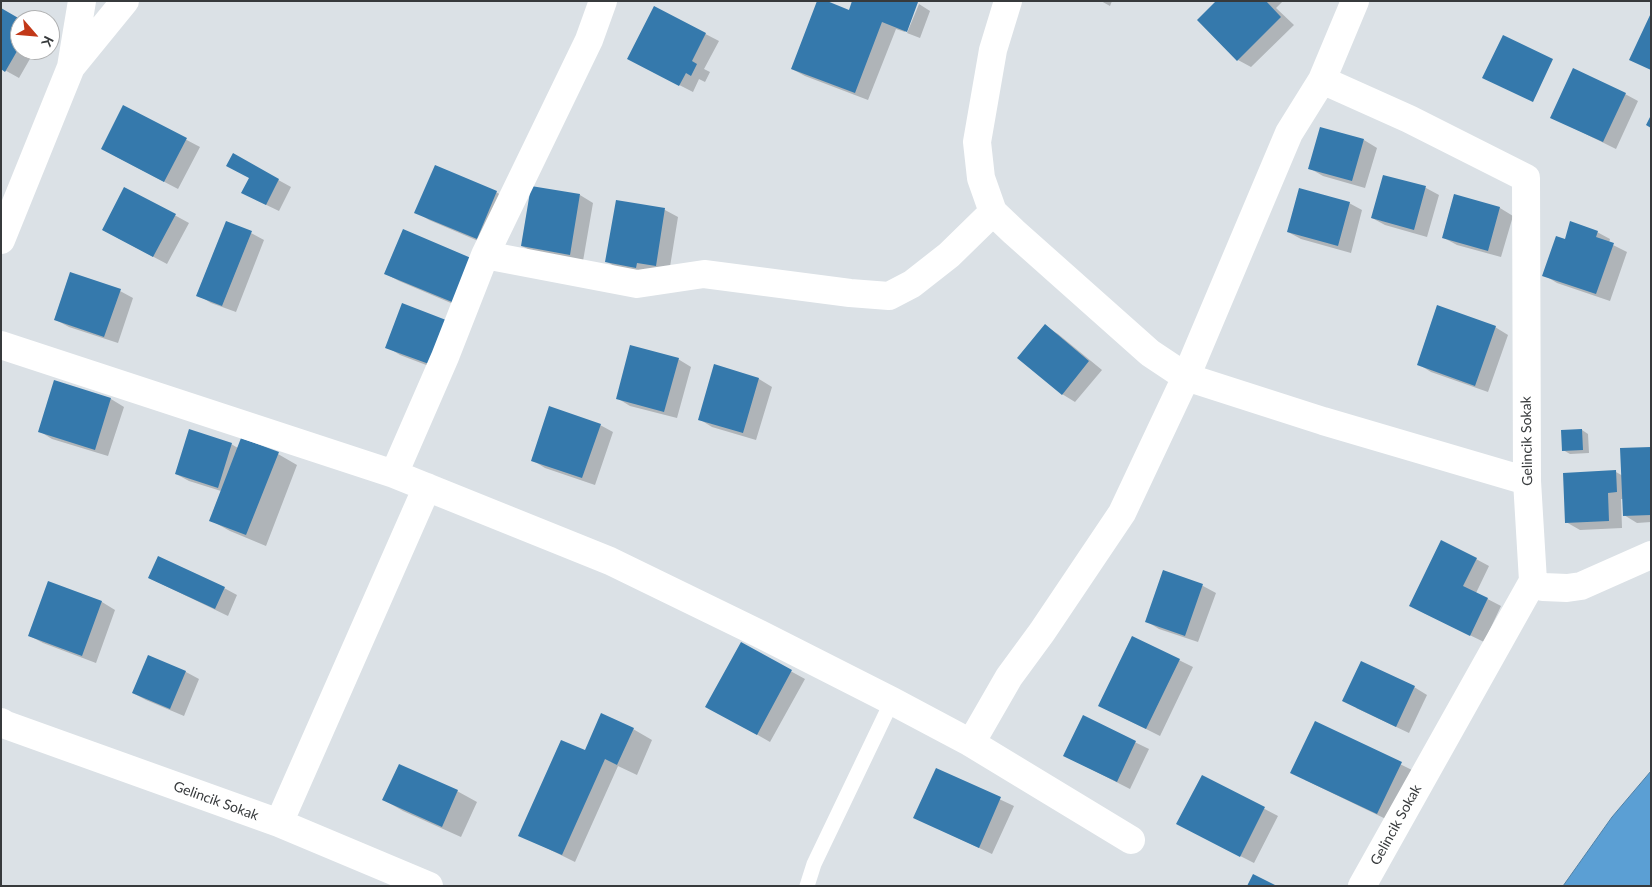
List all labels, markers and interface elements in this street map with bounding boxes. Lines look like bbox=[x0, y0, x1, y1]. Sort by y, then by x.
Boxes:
north arrow bbox=[10, 10, 60, 60]
text: K bbox=[38, 33, 58, 50]
street label: Gelincik Sokak bbox=[1518, 396, 1536, 486]
street label: Gelincik Sokak bbox=[171, 778, 261, 824]
street label: Gelincik Sokak bbox=[1367, 782, 1425, 868]

